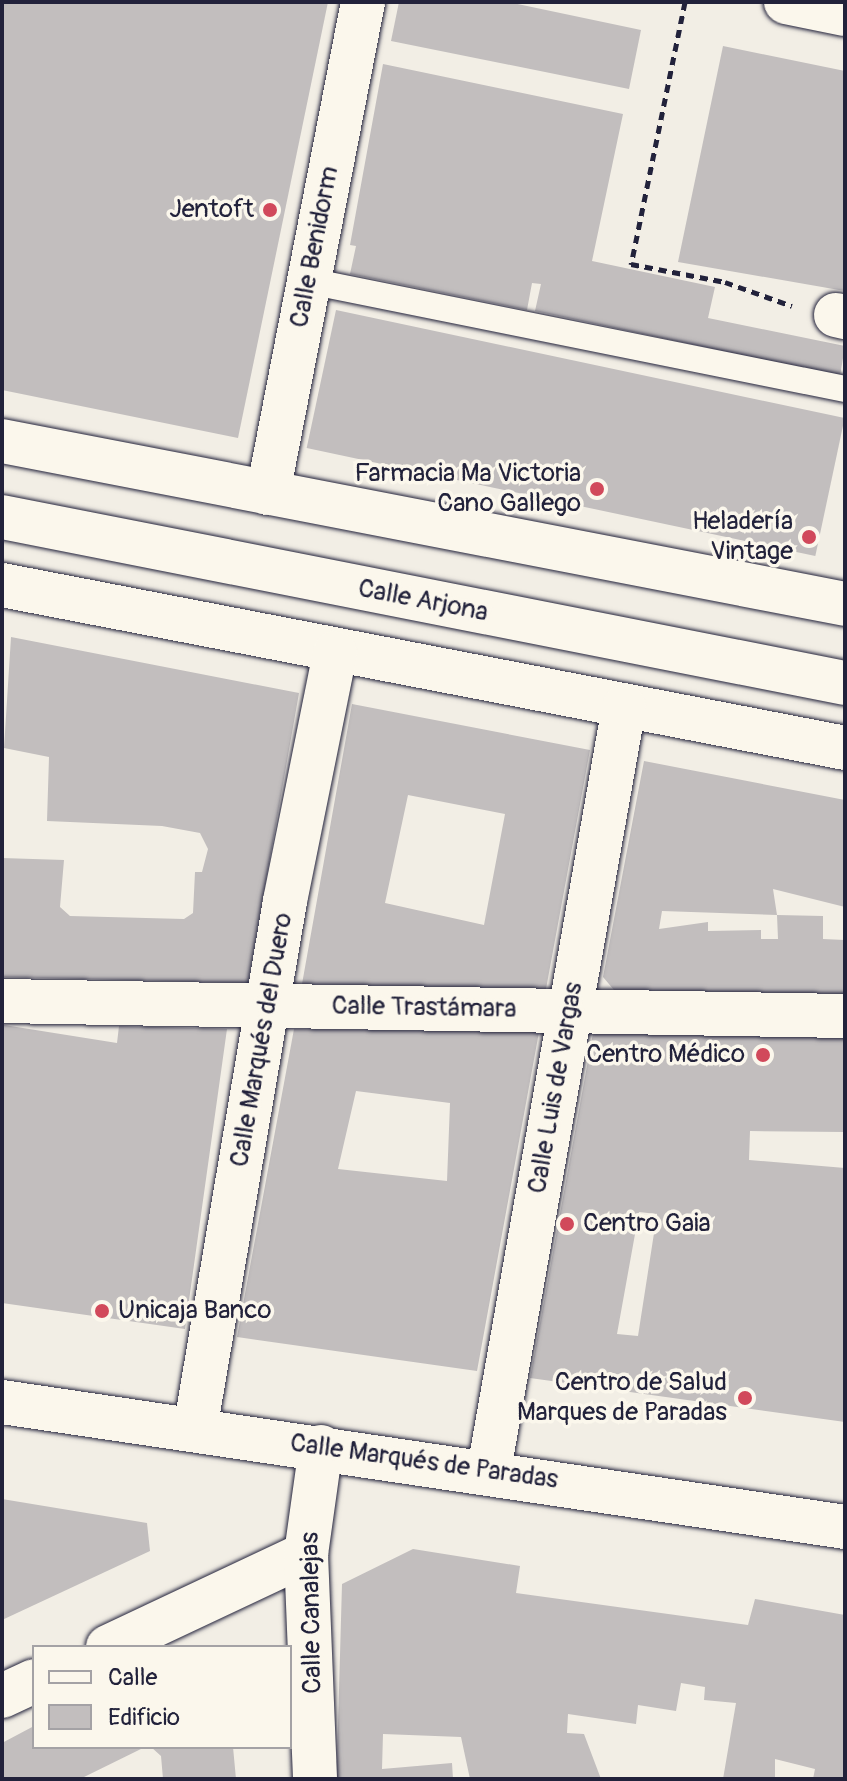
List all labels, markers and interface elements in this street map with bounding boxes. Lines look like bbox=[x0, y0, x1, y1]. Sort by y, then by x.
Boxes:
street label: Calle Benidorm bbox=[284, 164, 346, 330]
place label: Jentoft bbox=[169, 194, 254, 226]
marker: Jentoft bbox=[261, 201, 279, 219]
place label: Farmacia Mª Victoria Cano Gallego bbox=[354, 458, 581, 520]
marker: Farmacia Mª Victoria Cano Gallego bbox=[588, 480, 606, 498]
place label: Heladería Vintage bbox=[692, 506, 793, 568]
marker: Heladería Vintage bbox=[800, 528, 818, 546]
street label: Calle Arjona bbox=[355, 573, 491, 629]
street label: Calle Marqués del Duero bbox=[224, 911, 300, 1169]
street label: Calle Luis de Vargas bbox=[522, 980, 590, 1196]
street label: Calle Trastámara bbox=[331, 991, 517, 1025]
place label: Centro Médico bbox=[586, 1039, 745, 1071]
marker: Centro Médico bbox=[752, 1044, 774, 1066]
place label: Centro Gaia bbox=[583, 1208, 711, 1240]
marker: Centro Gaia bbox=[558, 1215, 576, 1233]
place label: Unicaja Banco bbox=[118, 1295, 271, 1327]
marker: Unicaja Banco bbox=[93, 1302, 111, 1320]
place label: Centro de Salud Marques de Paradas bbox=[517, 1367, 727, 1428]
marker: Centro de Salud Marques de Paradas bbox=[734, 1387, 756, 1409]
street label: Calle Marqués de Paradas bbox=[288, 1428, 560, 1496]
street label: Calle Canalejas bbox=[295, 1532, 329, 1694]
legend bbox=[32, 1645, 292, 1749]
text: Calle bbox=[108, 1663, 157, 1692]
text: Edificio bbox=[108, 1703, 180, 1732]

